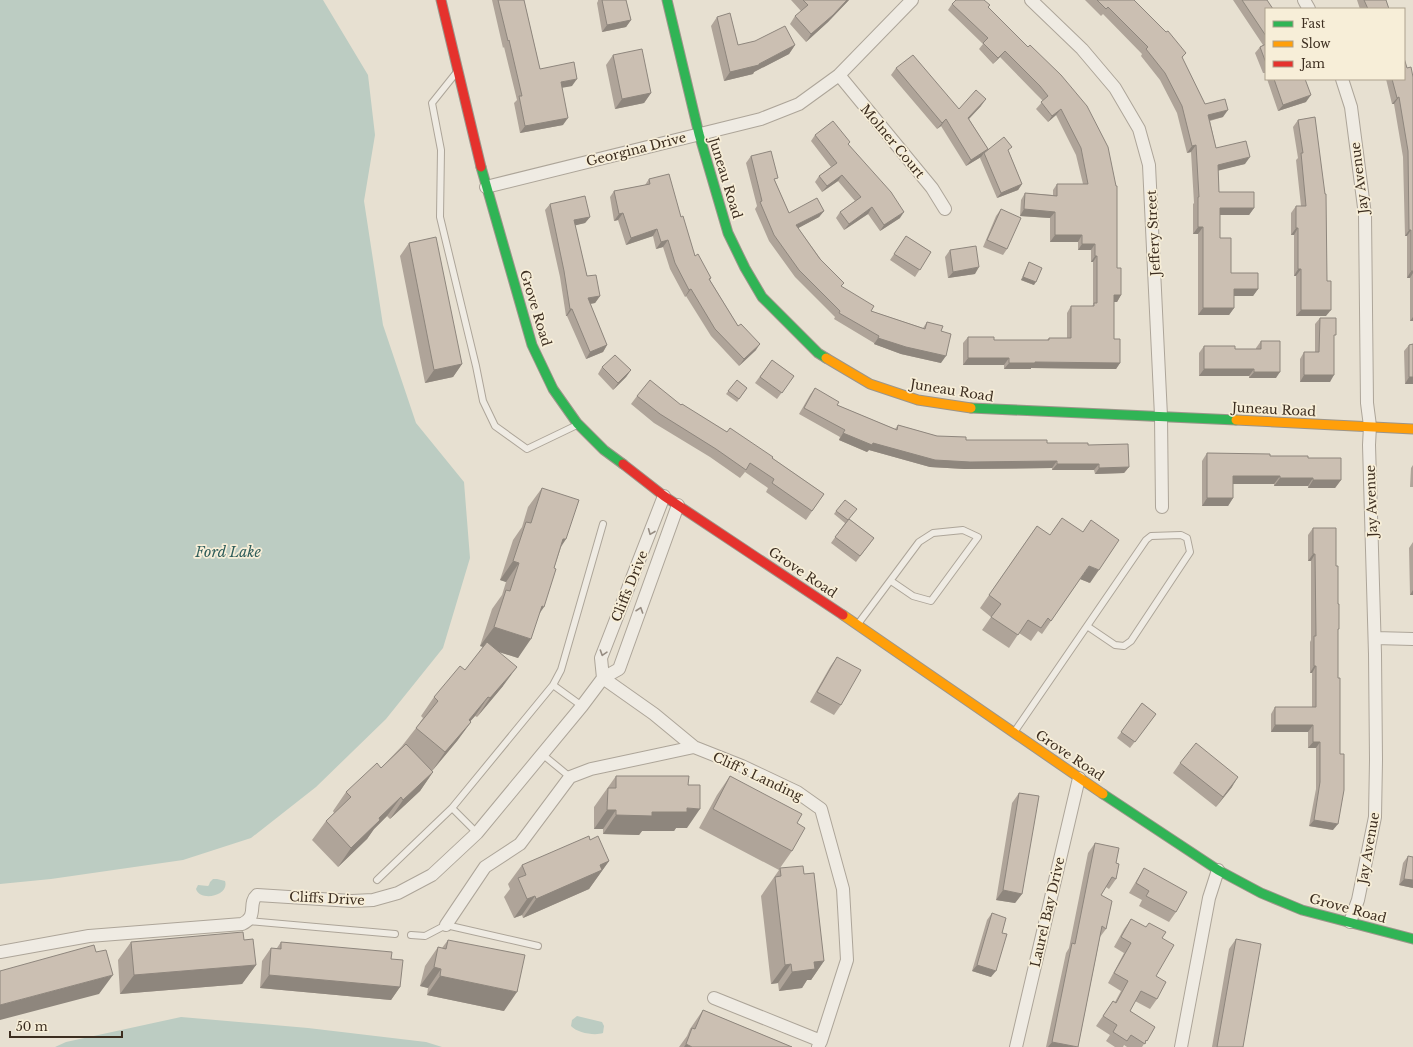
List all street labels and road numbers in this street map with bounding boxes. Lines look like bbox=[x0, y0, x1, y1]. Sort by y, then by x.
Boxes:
street label: Molner Court bbox=[857, 101, 929, 182]
street label: Georgina Drive bbox=[584, 129, 688, 170]
street label: Juneau Road bbox=[704, 133, 746, 221]
street label: Jay Avenue bbox=[1347, 141, 1373, 217]
street label: Jeffery Street bbox=[1143, 190, 1164, 278]
street label: Grove Road bbox=[516, 268, 555, 349]
street label: Juneau Road bbox=[907, 375, 995, 406]
street label: Juneau Road bbox=[1229, 399, 1317, 420]
street label: Jay Avenue bbox=[1362, 465, 1381, 539]
street label: Grove Road bbox=[765, 543, 840, 602]
street label: Cliffs Drive bbox=[607, 548, 651, 624]
street label: Grove Road bbox=[1032, 726, 1107, 785]
street label: Cliff's Landing bbox=[710, 748, 806, 805]
street label: Jay Avenue bbox=[1353, 811, 1383, 887]
street label: Laurel Bay Drive bbox=[1027, 855, 1068, 969]
street label: Cliffs Drive bbox=[289, 888, 365, 909]
street label: Grove Road bbox=[1308, 890, 1388, 927]

